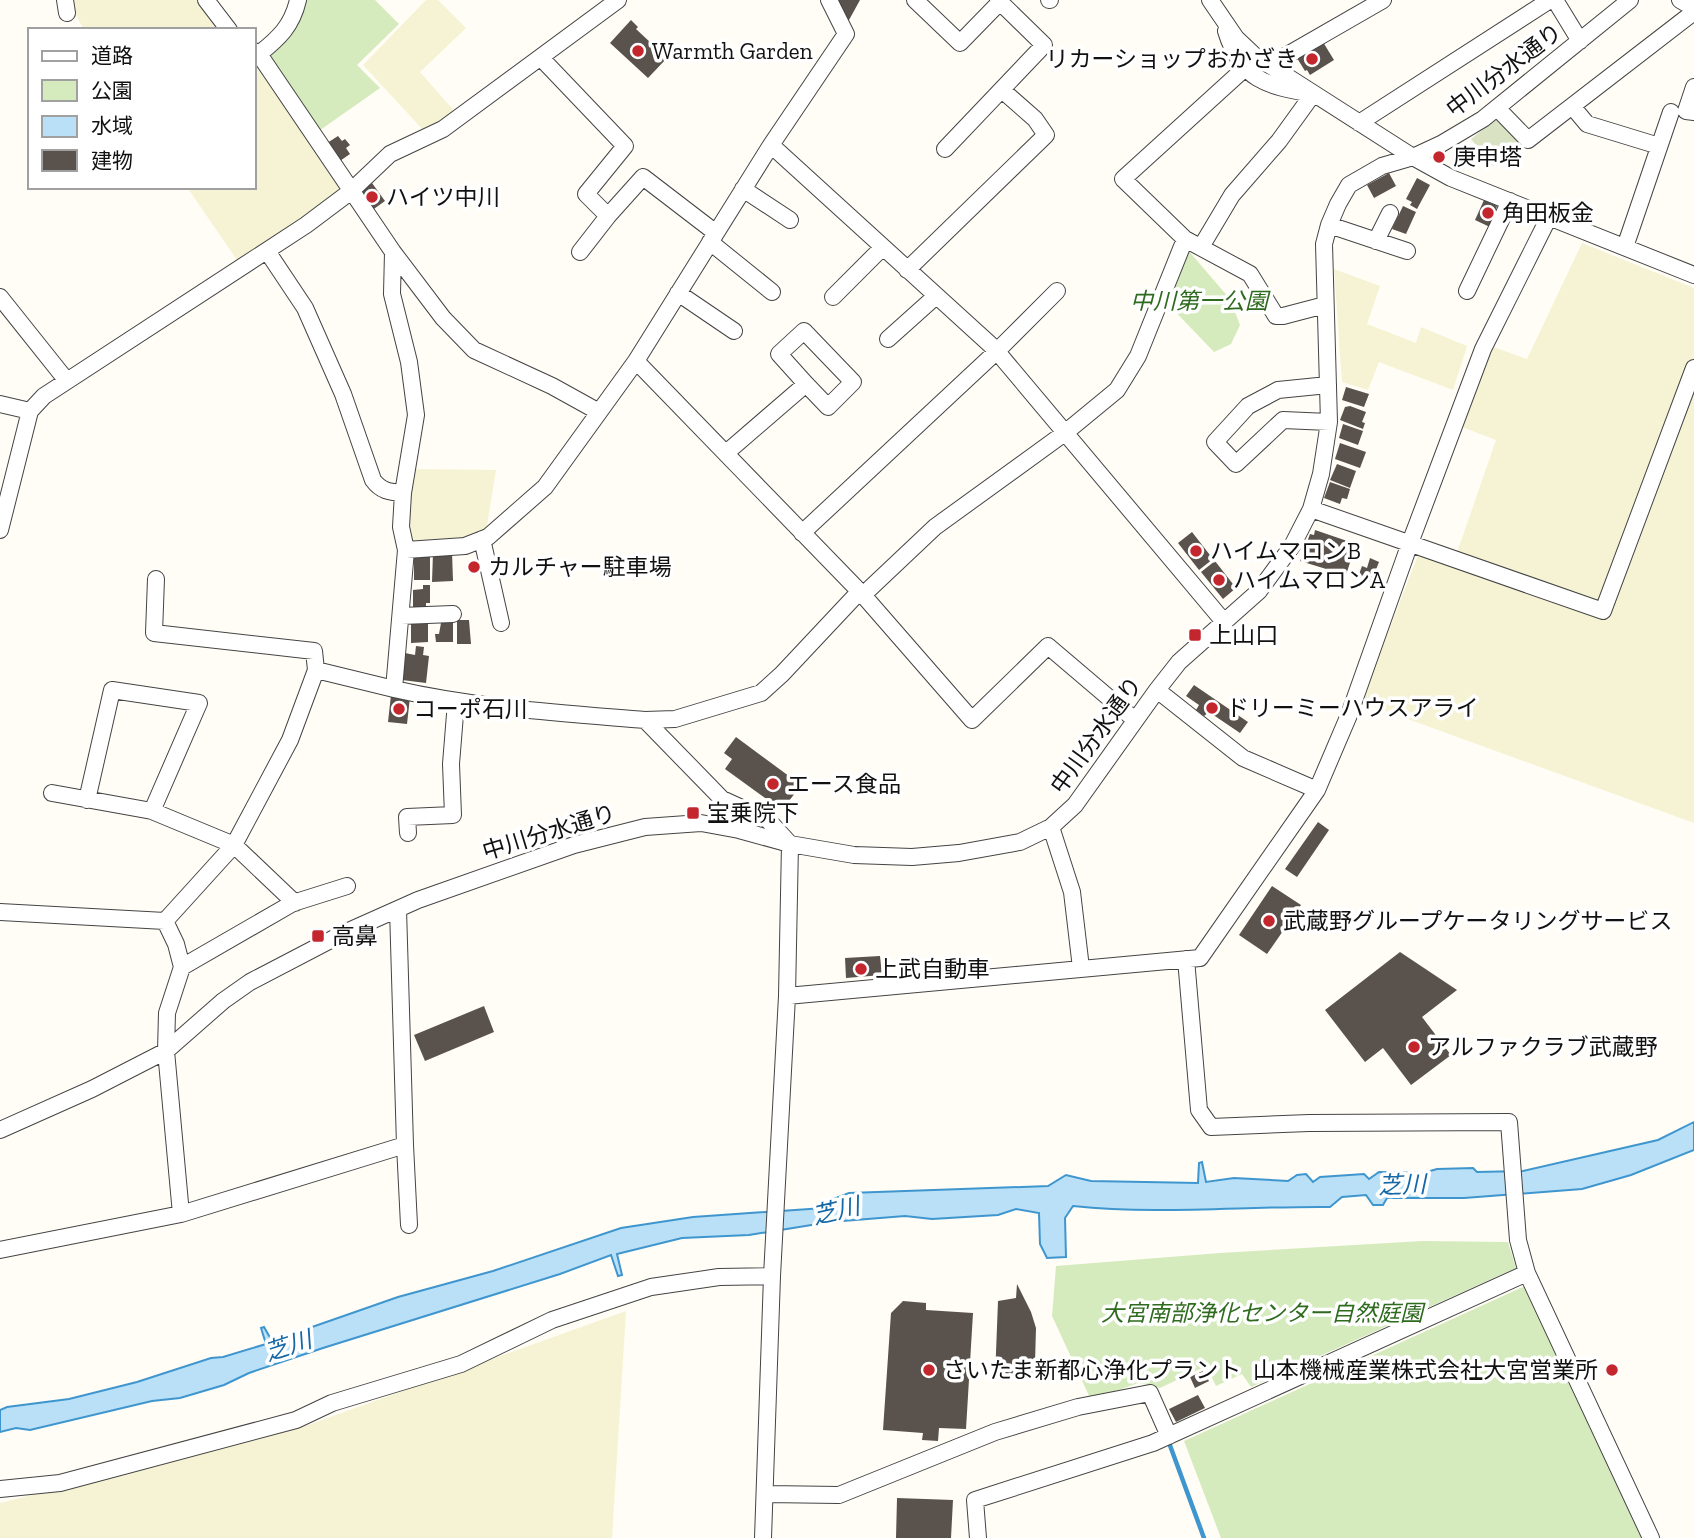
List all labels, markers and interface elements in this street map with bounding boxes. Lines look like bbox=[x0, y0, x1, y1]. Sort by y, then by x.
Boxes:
street label: 中川分水通り bbox=[1440, 17, 1568, 123]
legend bbox=[28, 28, 256, 189]
place label: Warmth Garden bbox=[652, 37, 813, 65]
text: 道路 bbox=[91, 43, 133, 68]
marker: Warmth Garden bbox=[630, 43, 646, 59]
place label: リカーショップおかざき bbox=[1045, 45, 1298, 73]
marker: リカーショップおかざき bbox=[1304, 51, 1320, 67]
text: 公園 bbox=[91, 78, 133, 103]
text: 水域 bbox=[91, 113, 133, 138]
place label: 庚申塔 bbox=[1453, 143, 1522, 171]
text: 建物 bbox=[91, 148, 133, 173]
marker: 庚申塔 bbox=[1431, 149, 1447, 165]
place label: ハイツ中川 bbox=[386, 183, 501, 211]
marker: ハイツ中川 bbox=[364, 189, 380, 205]
place label: 角田板金 bbox=[1502, 199, 1594, 227]
marker: 角田板金 bbox=[1480, 205, 1496, 221]
park label: 中川第一公園 bbox=[1130, 287, 1271, 315]
place label: ハイムマロンB bbox=[1210, 537, 1361, 565]
marker: ハイムマロンB bbox=[1188, 543, 1204, 559]
place label: カルチャー駐車場 bbox=[488, 553, 672, 581]
marker: カルチャー駐車場 bbox=[466, 559, 482, 575]
place label: ハイムマロンA bbox=[1233, 566, 1386, 594]
marker: ハイムマロンA bbox=[1211, 572, 1227, 588]
place label: 上山口 bbox=[1209, 621, 1278, 649]
marker: 上山口 bbox=[1187, 627, 1203, 643]
street label: 中川分水通り bbox=[1044, 671, 1148, 799]
place label: ドリーミーハウスアライ bbox=[1226, 694, 1479, 722]
place label: コーポ石川 bbox=[413, 695, 528, 723]
marker: ドリーミーハウスアライ bbox=[1204, 700, 1220, 716]
marker: コーポ石川 bbox=[391, 701, 407, 717]
place label: エース食品 bbox=[787, 770, 901, 798]
marker: エース食品 bbox=[765, 776, 781, 792]
street label: 中川分水通り bbox=[479, 798, 619, 866]
place label: 宝乗院下 bbox=[707, 799, 799, 827]
marker: 宝乗院下 bbox=[685, 805, 701, 821]
place label: 武蔵野グループケータリングサービス bbox=[1283, 907, 1673, 935]
marker: 武蔵野グループケータリングサービス bbox=[1261, 913, 1277, 929]
place label: 高鼻 bbox=[332, 922, 378, 950]
marker: 高鼻 bbox=[310, 928, 326, 944]
place label: 上武自動車 bbox=[875, 955, 990, 983]
marker: 上武自動車 bbox=[853, 961, 869, 977]
place label: アルファクラブ武蔵野 bbox=[1428, 1033, 1658, 1061]
marker: アルファクラブ武蔵野 bbox=[1406, 1039, 1422, 1055]
water label: 芝川 bbox=[1377, 1169, 1429, 1200]
water label: 芝川 bbox=[809, 1190, 865, 1230]
park label: 大宮南部浄化センター自然庭園 bbox=[1101, 1299, 1426, 1327]
water label: 芝川 bbox=[261, 1323, 318, 1367]
place label: さいたま新都心浄化プラント bbox=[943, 1356, 1241, 1384]
place label: 山本機械産業株式会社大宮営業所 bbox=[1253, 1356, 1598, 1384]
marker: さいたま新都心浄化プラント bbox=[921, 1362, 937, 1378]
marker: 山本機械産業株式会社大宮営業所 bbox=[1604, 1362, 1620, 1378]

